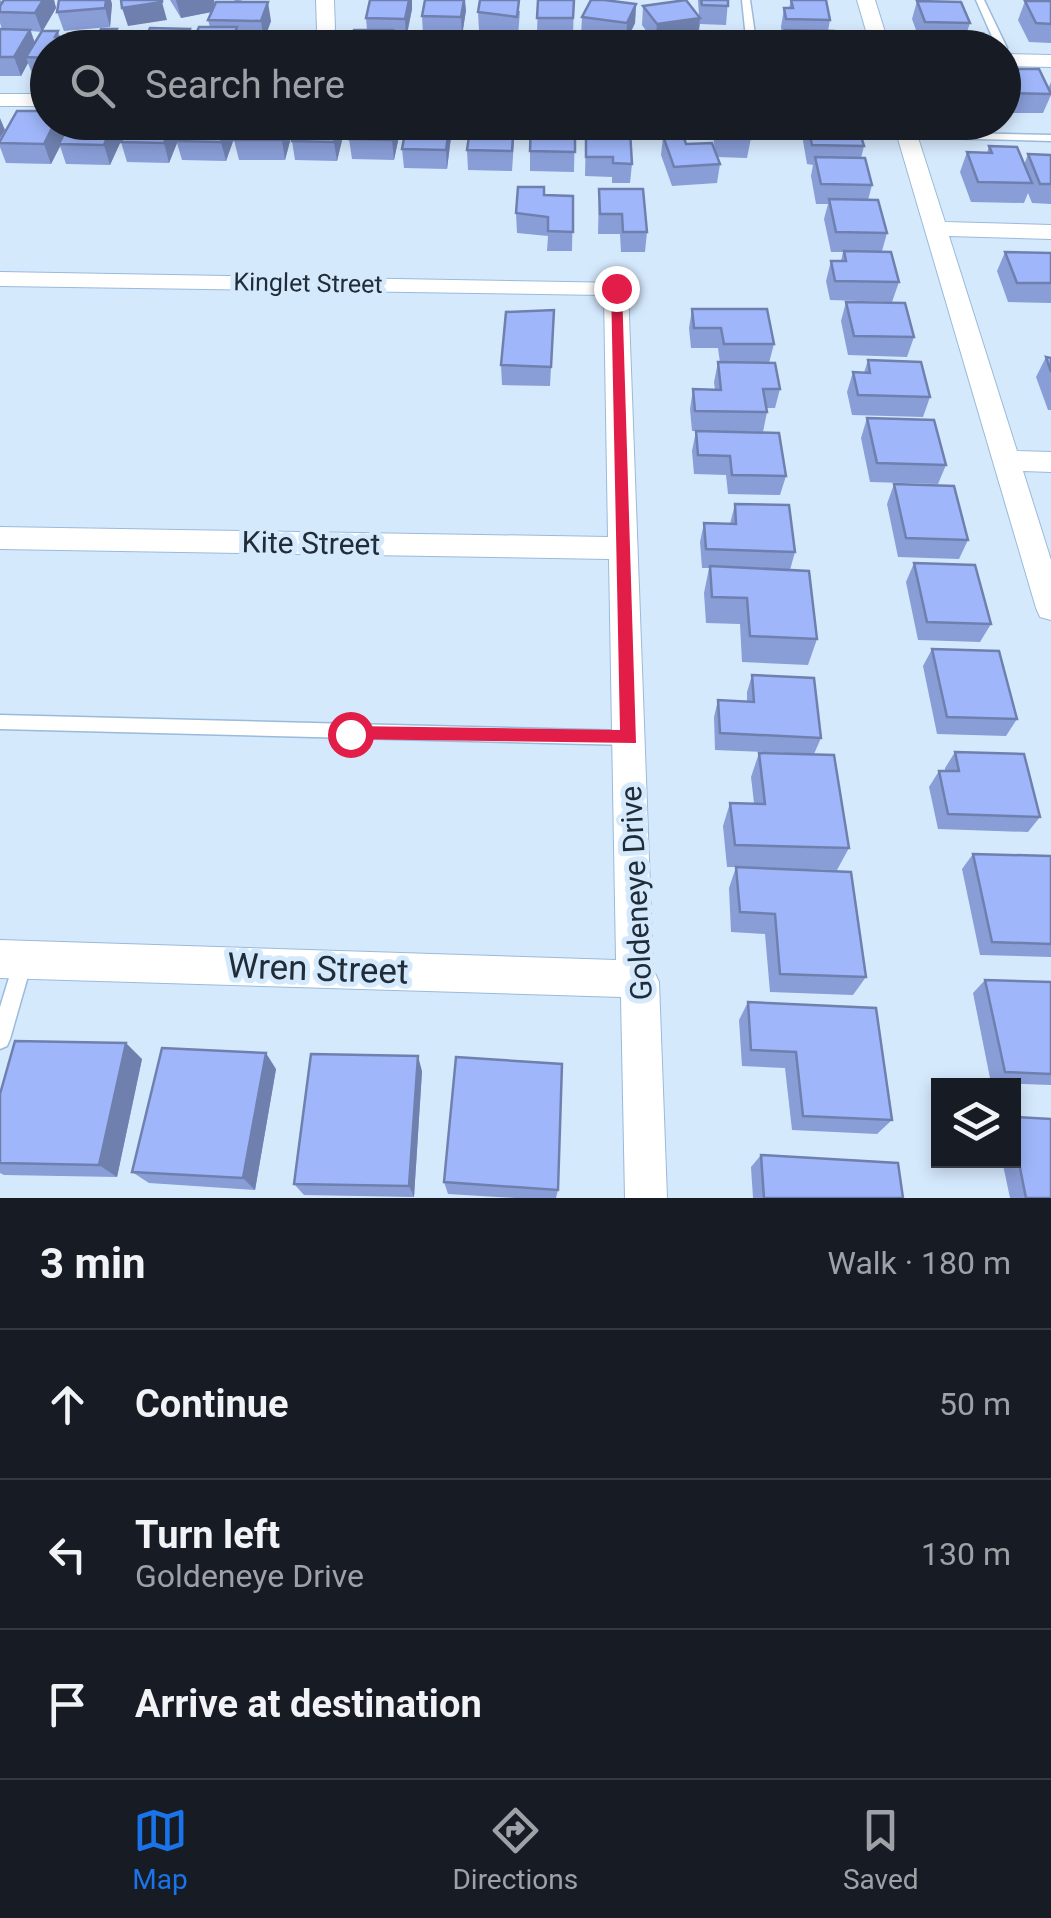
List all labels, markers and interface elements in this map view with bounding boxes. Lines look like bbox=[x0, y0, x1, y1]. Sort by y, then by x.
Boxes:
search box bbox=[30, 30, 1021, 140]
icon: search bbox=[65, 58, 120, 113]
text: Search here bbox=[145, 63, 345, 107]
route end bbox=[594, 266, 640, 312]
street label: Kinglet Street bbox=[233, 267, 383, 299]
street label: Kite Street bbox=[241, 524, 381, 562]
route start bbox=[328, 712, 374, 758]
street label: Goldeneye Drive bbox=[613, 785, 659, 1001]
street label: Wren Street bbox=[227, 945, 409, 993]
map controls bbox=[931, 1078, 1021, 1168]
button: layers bbox=[931, 1078, 1021, 1168]
text: 3 min bbox=[40, 1239, 146, 1288]
text: Walk · 180 m bbox=[828, 1244, 1011, 1282]
icon: ahead bbox=[40, 1377, 95, 1432]
text: Continue bbox=[135, 1382, 289, 1426]
text: 50 m bbox=[939, 1385, 1011, 1423]
text: Turn left bbox=[135, 1513, 280, 1557]
icon: left bbox=[40, 1527, 95, 1582]
text: 130 m bbox=[921, 1535, 1011, 1573]
text: Goldeneye Drive bbox=[135, 1557, 364, 1595]
icon: arrive bbox=[40, 1677, 95, 1732]
text: Arrive at destination bbox=[135, 1682, 482, 1726]
tab: Map bbox=[132, 1803, 188, 1896]
tab: Directions bbox=[452, 1803, 578, 1896]
tab: Saved bbox=[843, 1803, 919, 1896]

